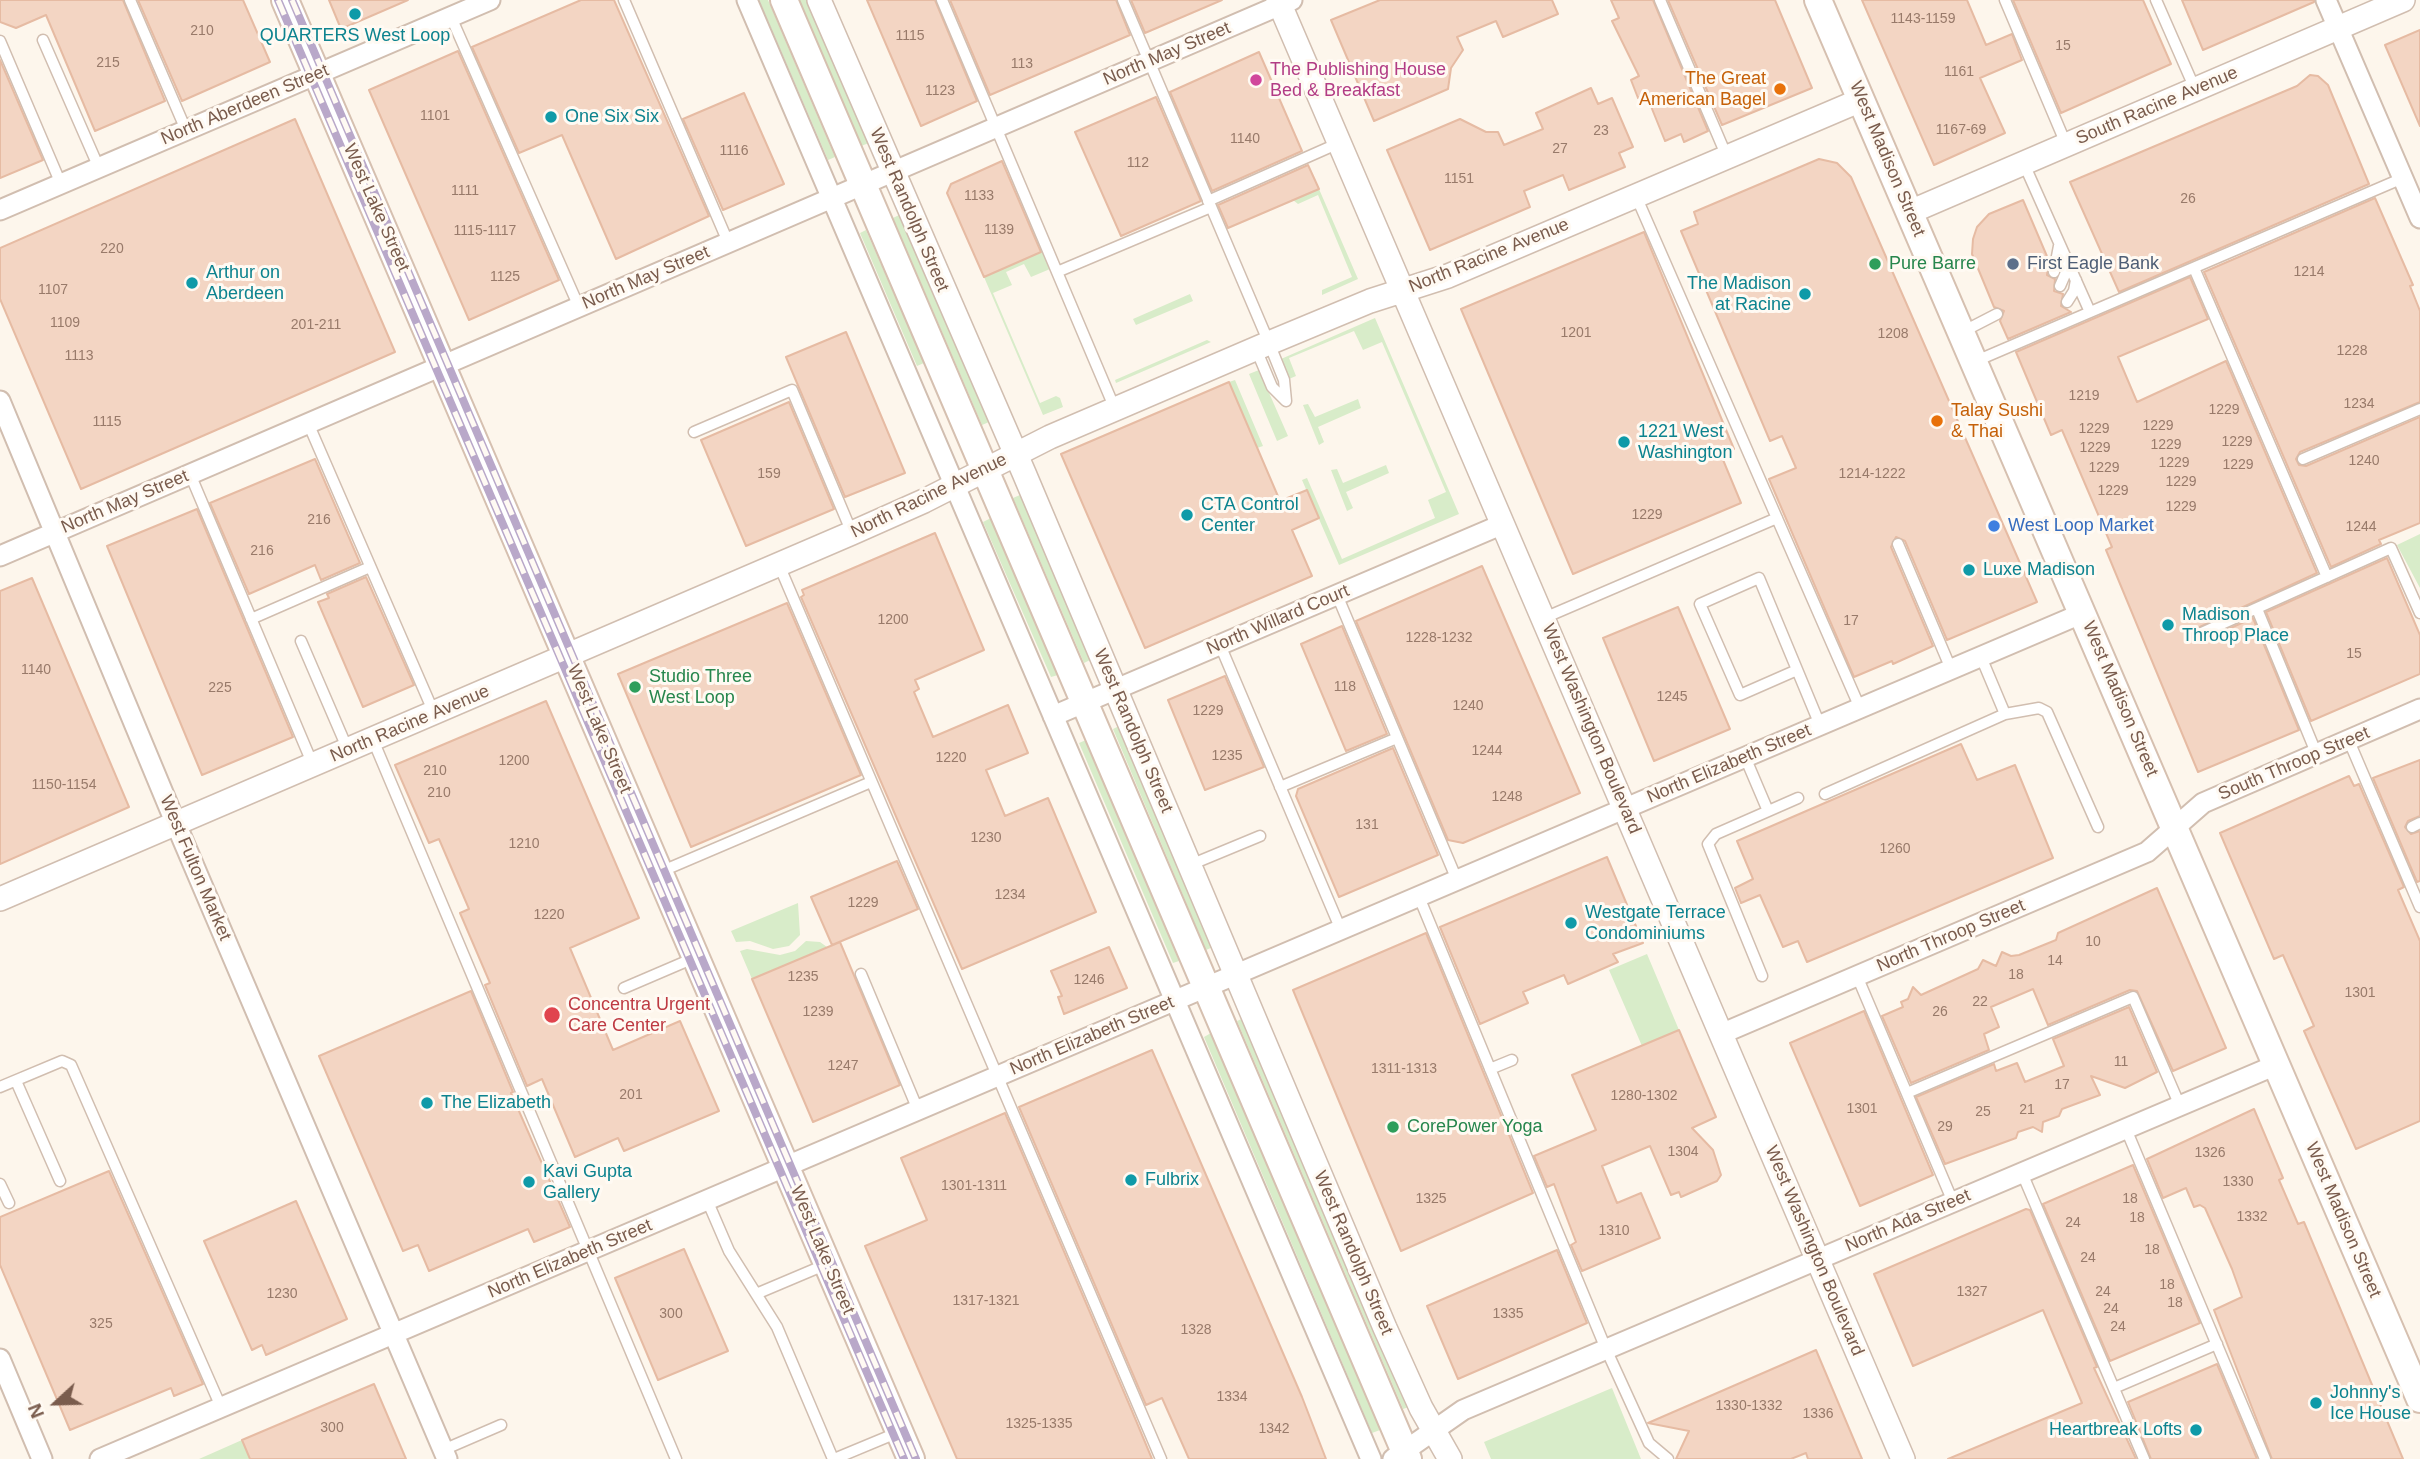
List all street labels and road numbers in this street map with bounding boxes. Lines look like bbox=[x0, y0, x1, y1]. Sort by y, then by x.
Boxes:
street label: North May Street bbox=[1100, 17, 1234, 91]
street label: North Aberdeen Street bbox=[158, 60, 332, 150]
street label: South Racine Avenue bbox=[2073, 62, 2241, 150]
street label: West Madison Street bbox=[1844, 78, 1930, 240]
street label: West Randolph Street bbox=[865, 125, 953, 295]
street label: West Lake Street bbox=[338, 141, 414, 275]
street label: North Racine Avenue bbox=[1406, 214, 1572, 298]
street label: North May Street bbox=[579, 241, 713, 315]
street label: North Racine Avenue bbox=[848, 449, 1010, 543]
street label: North May Street bbox=[58, 465, 192, 539]
street label: North Willard Court bbox=[1203, 580, 1353, 660]
street label: West Madison Street bbox=[2077, 618, 2163, 780]
street label: West Washington Boulevard bbox=[1537, 621, 1645, 837]
street label: West Randolph Street bbox=[1089, 646, 1177, 816]
street label: West Lake Street bbox=[562, 661, 636, 797]
street label: North Racine Avenue bbox=[327, 681, 493, 767]
street label: North Elizabeth Street bbox=[1644, 720, 1814, 808]
street label: South Throop Street bbox=[2215, 722, 2373, 806]
street label: West Fulton Market bbox=[155, 792, 235, 944]
street label: North Throop Street bbox=[1874, 895, 2028, 977]
street label: North Elizabeth Street bbox=[1007, 992, 1177, 1080]
street label: West Madison Street bbox=[2300, 1139, 2386, 1301]
street label: West Washington Boulevard bbox=[1760, 1143, 1868, 1359]
street label: West Randolph Street bbox=[1309, 1168, 1397, 1338]
street label: West Lake Street bbox=[785, 1182, 859, 1318]
street label: North Ada Street bbox=[1842, 1185, 1974, 1257]
street label: North Elizabeth Street bbox=[485, 1215, 655, 1303]

